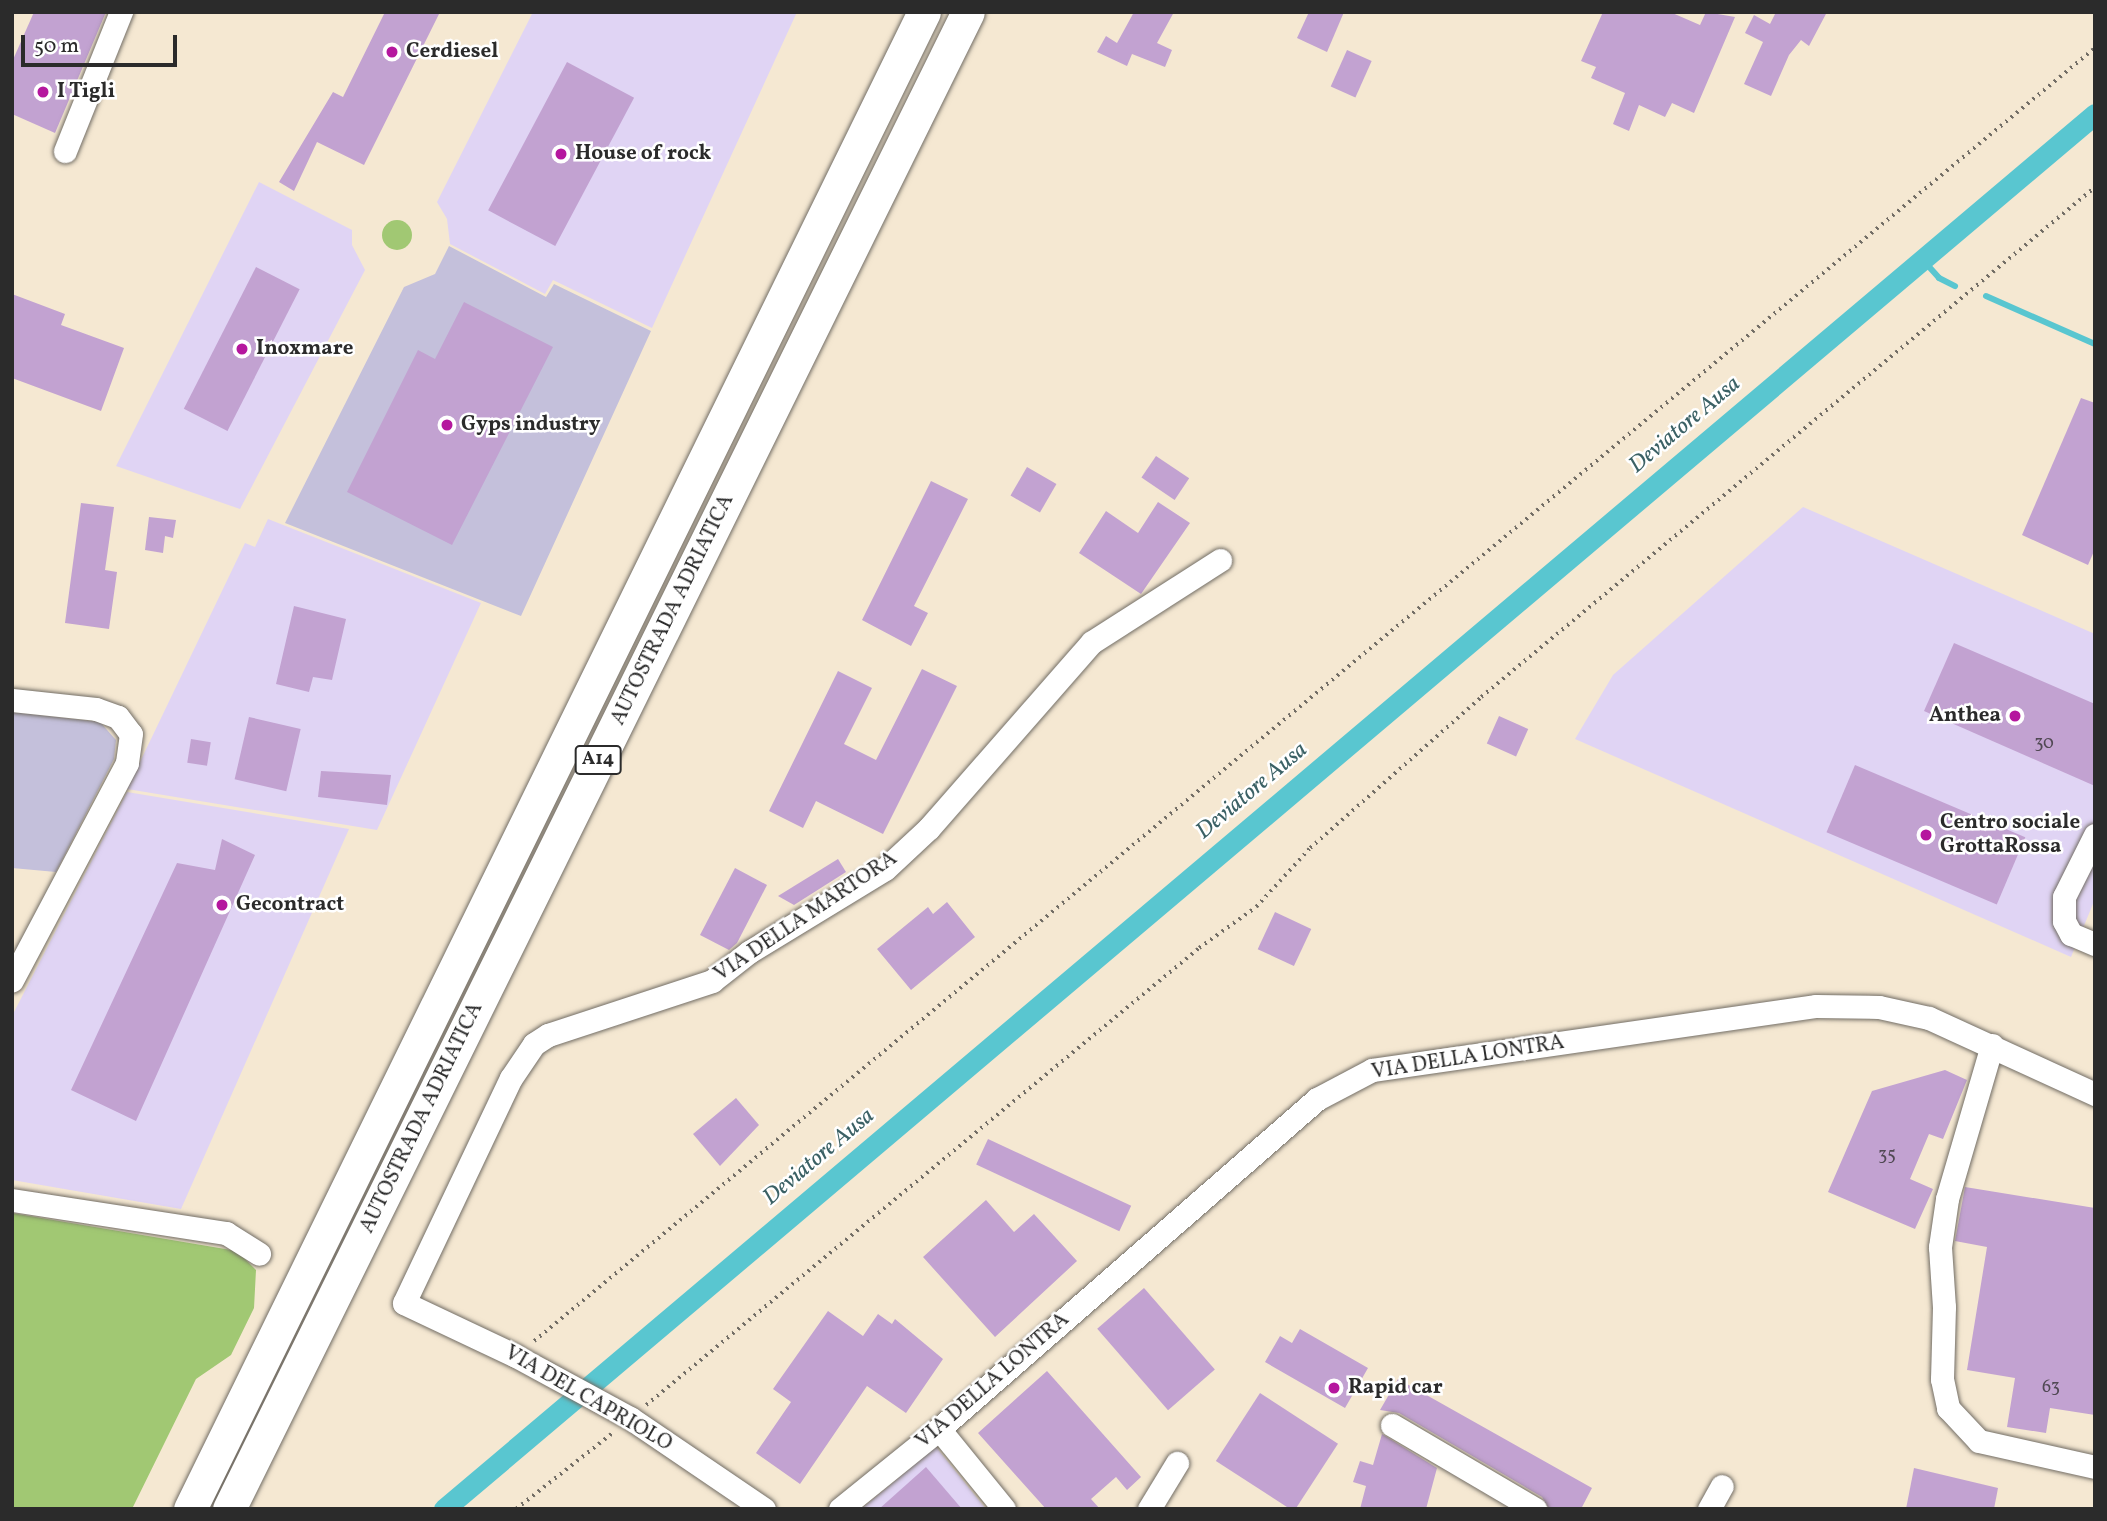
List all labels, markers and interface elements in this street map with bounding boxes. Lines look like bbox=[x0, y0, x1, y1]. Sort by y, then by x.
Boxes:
scale bar bbox=[24, 21, 180, 65]
text: 50 m bbox=[34, 32, 79, 61]
place label: Cerdiesel bbox=[406, 39, 498, 65]
marker: Cerdiesel bbox=[384, 44, 400, 60]
place label: I Tigli bbox=[57, 79, 115, 105]
marker: I Tigli bbox=[35, 84, 51, 100]
place label: House of rock bbox=[575, 141, 710, 167]
marker: House of rock bbox=[553, 146, 569, 162]
place label: Inoxmare bbox=[256, 336, 353, 362]
marker: Inoxmare bbox=[234, 341, 250, 357]
water label: Deviatore Ausa bbox=[1624, 370, 1746, 480]
place label: Gyps industry bbox=[461, 412, 601, 438]
marker: Gyps industry bbox=[439, 417, 455, 433]
street label: AUTOSTRADA ADRIATICA bbox=[606, 491, 740, 729]
place label: Anthea bbox=[1929, 703, 2001, 729]
marker: Anthea bbox=[2007, 708, 2023, 724]
house number: 30 bbox=[2034, 733, 2054, 755]
water label: Deviatore Ausa bbox=[1191, 736, 1313, 846]
road number: A14 bbox=[574, 744, 622, 776]
place label: Centro sociale GrottaRossa bbox=[1940, 810, 2080, 860]
marker: Centro sociale GrottaRossa bbox=[1918, 827, 1934, 843]
street label: VIA DELLA MARTORA bbox=[710, 846, 902, 988]
place label: Gecontract bbox=[236, 892, 344, 918]
marker: Gecontract bbox=[214, 897, 230, 913]
street label: AUTOSTRADA ADRIATICA bbox=[355, 999, 489, 1237]
street label: VIA DELLA LONTRA bbox=[1370, 1030, 1566, 1086]
water label: Deviatore Ausa bbox=[758, 1102, 880, 1212]
house number: 35 bbox=[1878, 1145, 1896, 1167]
street label: VIA DELLA LONTRA bbox=[911, 1308, 1075, 1454]
street label: VIA DEL CAPRIOLO bbox=[500, 1341, 676, 1457]
place label: Rapid car bbox=[1348, 1375, 1443, 1401]
house number: 63 bbox=[2042, 1377, 2060, 1399]
marker: Rapid car bbox=[1326, 1380, 1342, 1396]

